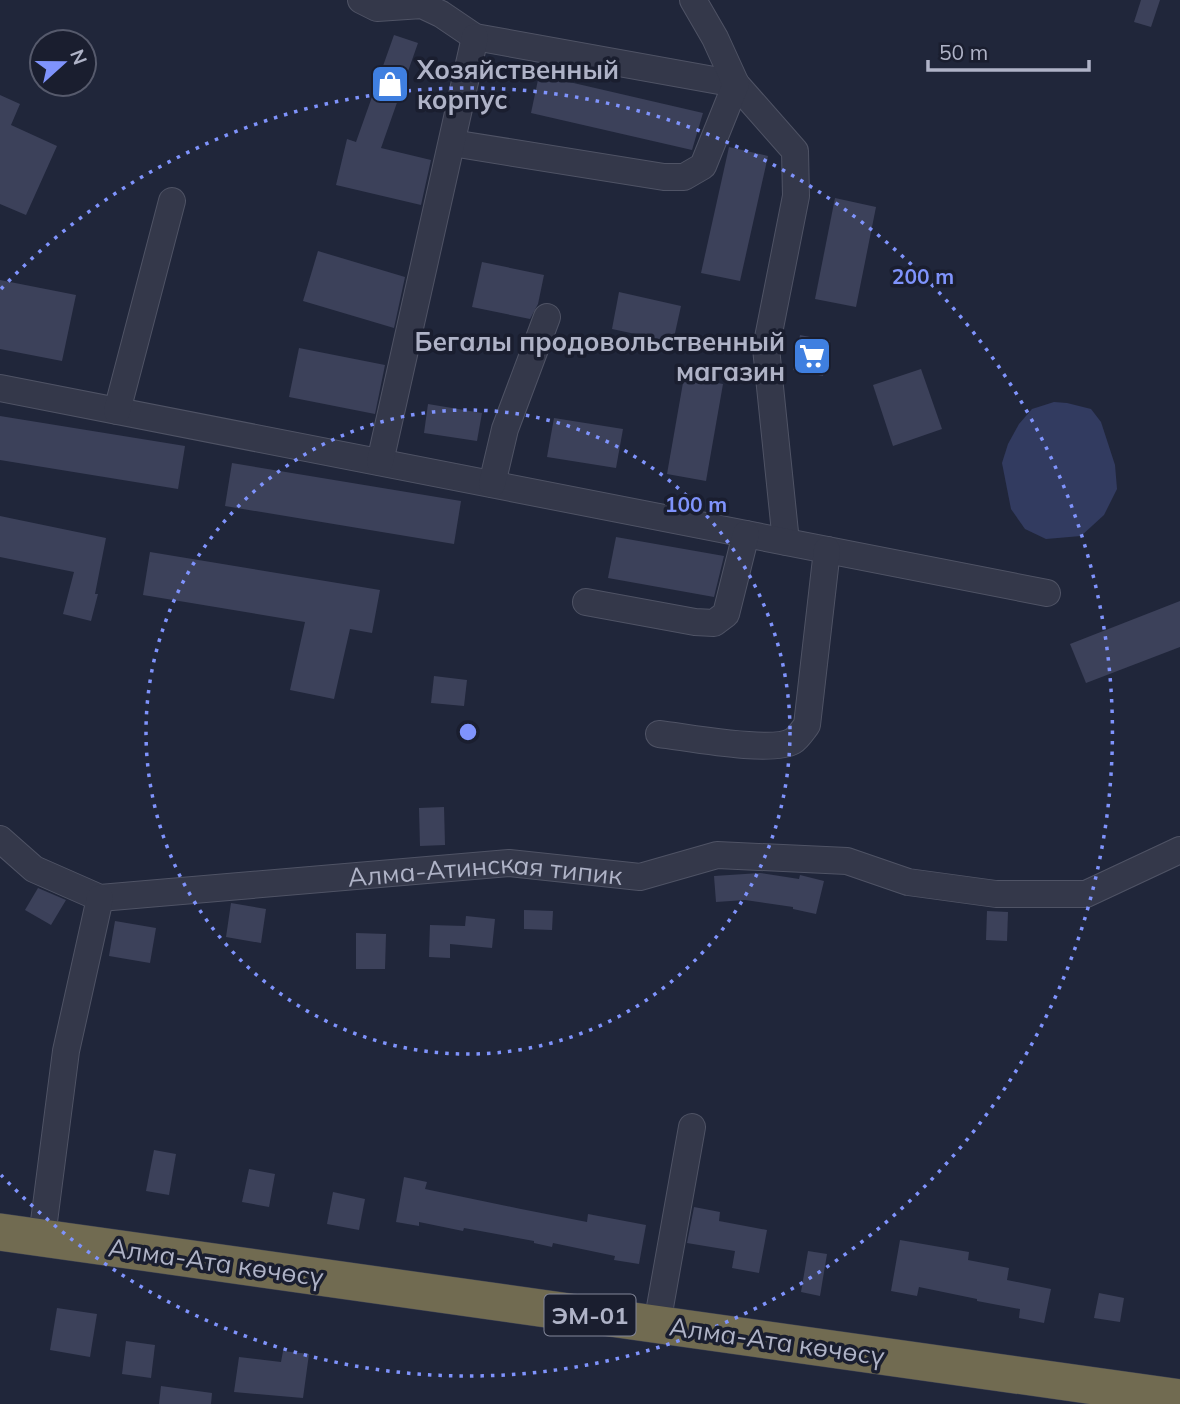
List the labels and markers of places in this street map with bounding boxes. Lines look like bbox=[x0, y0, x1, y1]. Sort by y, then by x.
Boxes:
place label: Хозяйственный корпус bbox=[416, 53, 619, 116]
shop icon: Хозяйственный корпус bbox=[369, 63, 411, 105]
place label: Бегалы продовольственный магазин bbox=[415, 325, 785, 388]
supermarket icon: Бегалы продовольственный магазин bbox=[791, 335, 833, 377]
centre of rings bbox=[456, 720, 480, 744]

